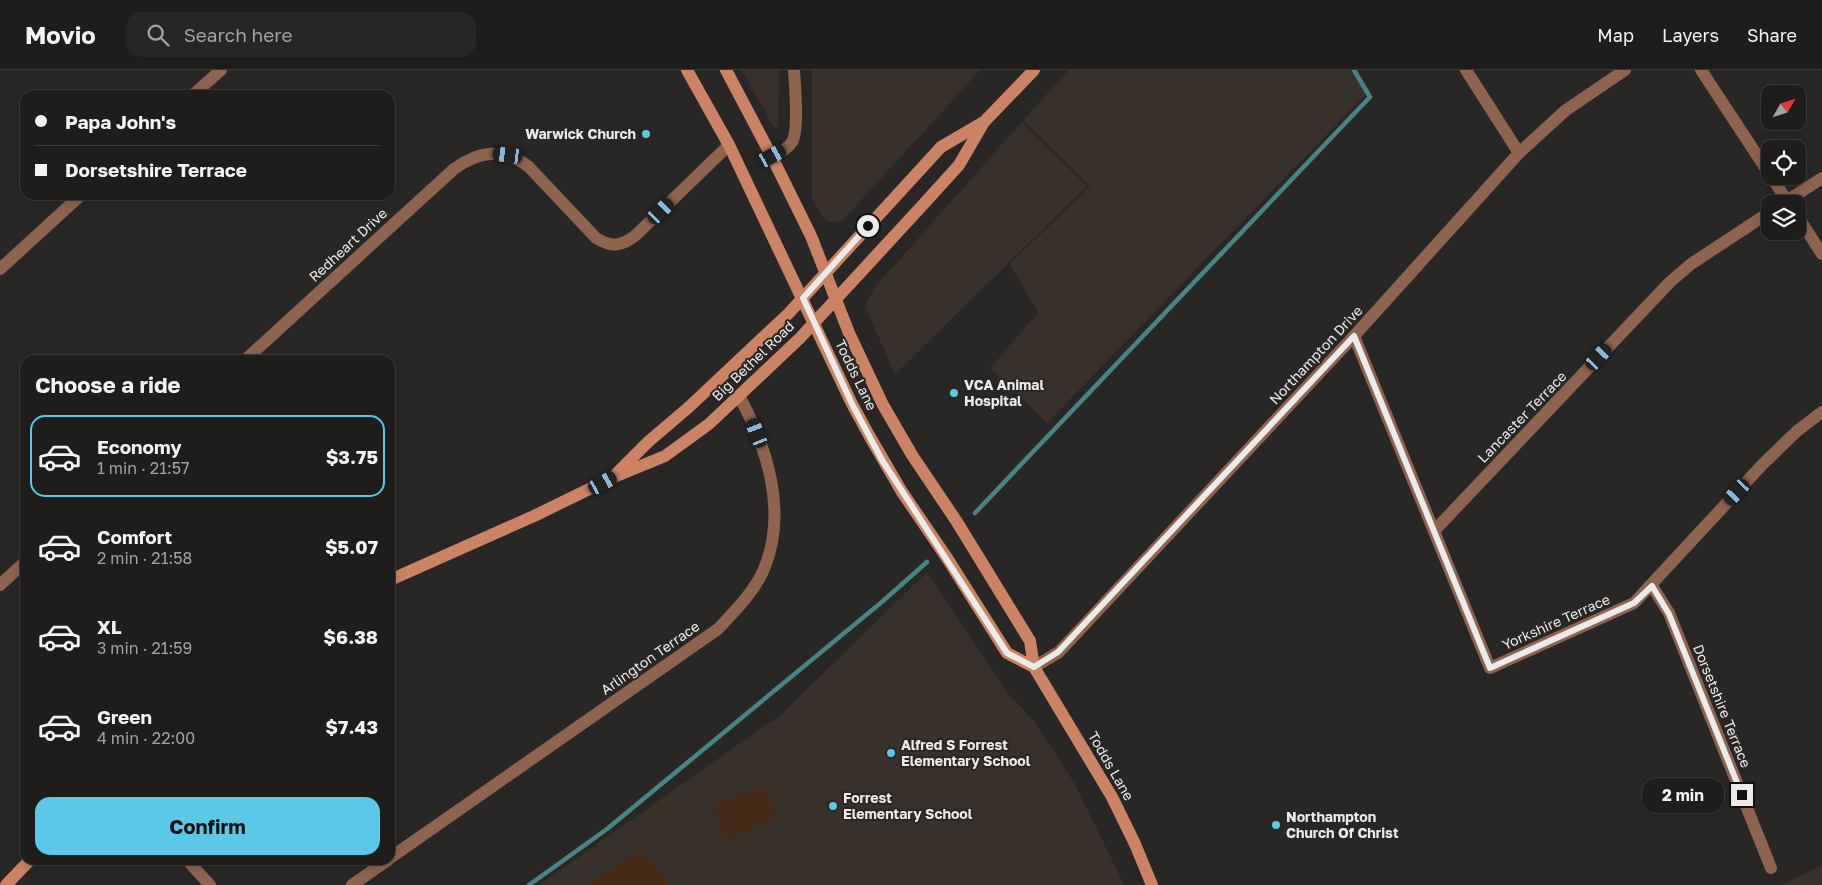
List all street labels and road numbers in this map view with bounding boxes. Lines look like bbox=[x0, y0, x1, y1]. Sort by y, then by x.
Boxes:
street label: Redheart Drive bbox=[305, 204, 390, 285]
street label: Northampton Drive bbox=[1266, 302, 1366, 408]
street label: Big Bethel Road bbox=[708, 317, 797, 404]
street label: Todds Lane bbox=[832, 337, 881, 413]
street label: Lancaster Terrace bbox=[1474, 367, 1570, 466]
street label: Yorkshire Terrace bbox=[1499, 590, 1612, 653]
street label: Arlington Terrace bbox=[597, 617, 702, 698]
street label: Dorsetshire Terrace bbox=[1690, 642, 1755, 770]
street label: Todds Lane bbox=[1085, 728, 1138, 803]

